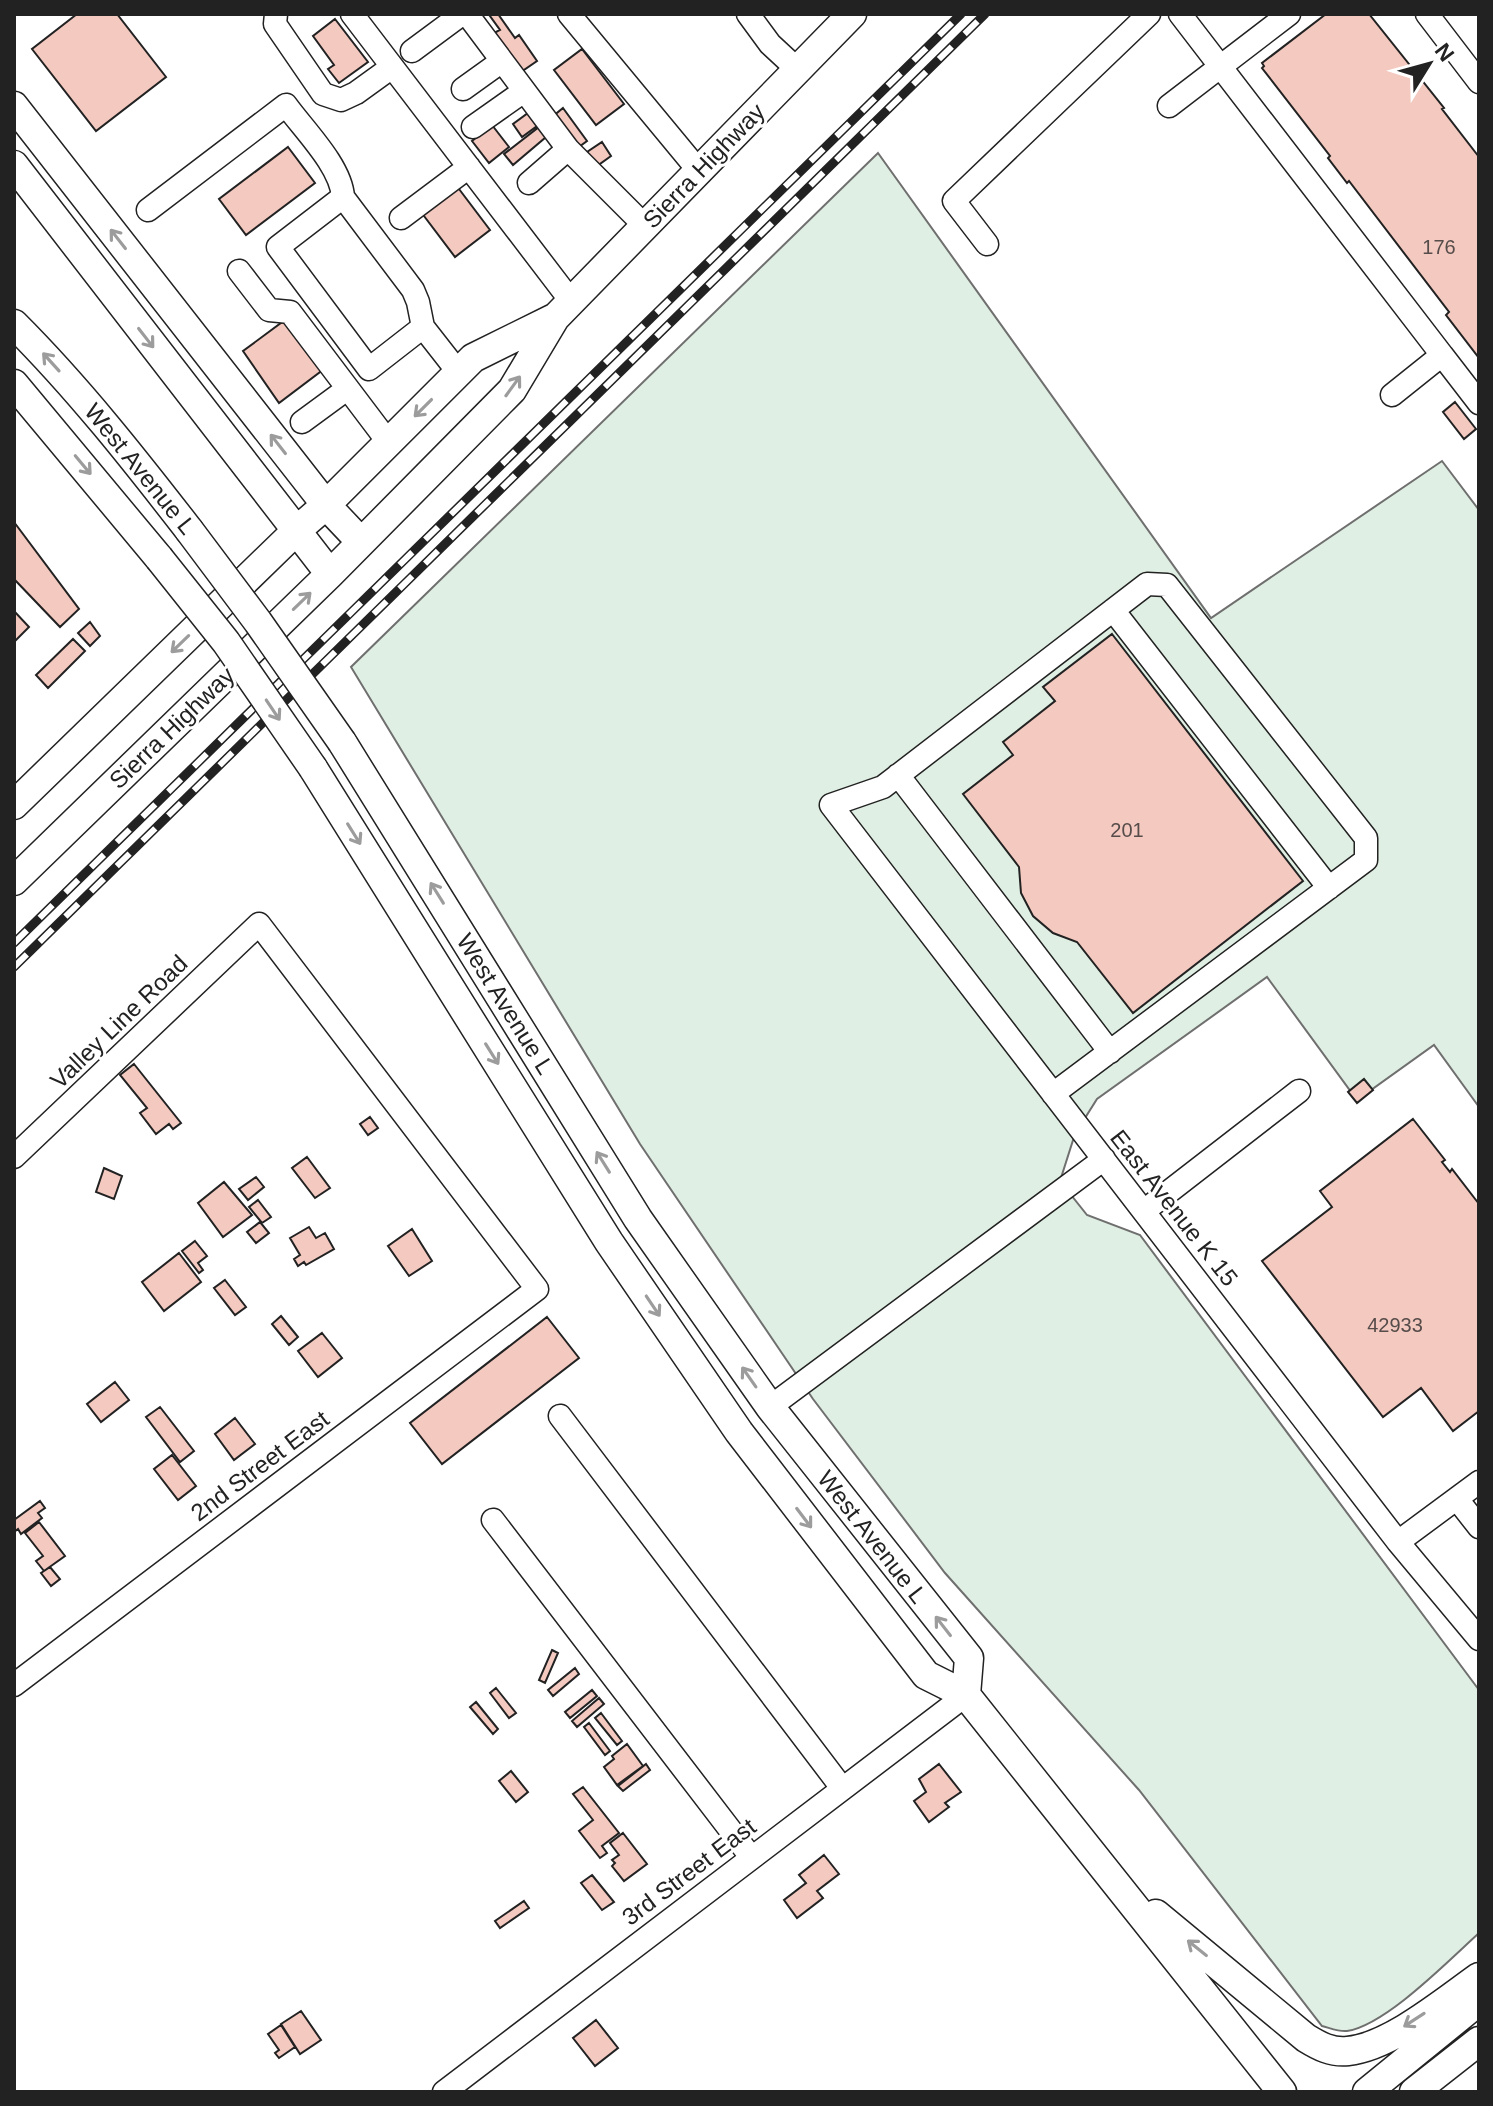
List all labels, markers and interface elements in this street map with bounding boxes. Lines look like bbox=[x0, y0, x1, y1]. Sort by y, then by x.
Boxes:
north arrow bbox=[1389, 24, 1469, 104]
text: N bbox=[1430, 38, 1459, 66]
street label: Sierra Highway bbox=[637, 98, 770, 234]
one-way arrow bbox=[109, 229, 127, 250]
house number: 176 bbox=[1422, 236, 1456, 258]
one-way arrow bbox=[138, 327, 155, 348]
one-way arrow bbox=[42, 353, 60, 373]
one-way arrow bbox=[504, 376, 521, 397]
street label: West Avenue L bbox=[79, 398, 201, 540]
one-way arrow bbox=[413, 399, 433, 418]
one-way arrow bbox=[270, 434, 287, 455]
one-way arrow bbox=[74, 454, 92, 474]
one-way arrow bbox=[292, 592, 311, 611]
one-way arrow bbox=[171, 634, 190, 653]
street label: Sierra Highway bbox=[104, 661, 240, 794]
one-way arrow bbox=[265, 698, 281, 720]
house number: 201 bbox=[1110, 819, 1144, 841]
one-way arrow bbox=[347, 822, 363, 845]
one-way arrow bbox=[428, 883, 445, 905]
street label: West Avenue L bbox=[451, 928, 559, 1079]
street label: Valley Line Road bbox=[45, 950, 193, 1094]
one-way arrow bbox=[484, 1042, 500, 1065]
street label: East Avenue K 15 bbox=[1105, 1124, 1244, 1291]
one-way arrow bbox=[595, 1151, 611, 1174]
one-way arrow bbox=[645, 1295, 661, 1317]
house number: 42933 bbox=[1367, 1314, 1423, 1336]
one-way arrow bbox=[741, 1366, 757, 1388]
street label: 2nd Street East bbox=[186, 1405, 334, 1526]
street label: West Avenue L bbox=[812, 1465, 932, 1608]
one-way arrow bbox=[796, 1507, 813, 1528]
one-way arrow bbox=[935, 1616, 952, 1637]
street label: 3rd Street East bbox=[617, 1812, 761, 1931]
one-way arrow bbox=[1188, 1939, 1208, 1957]
one-way arrow bbox=[1404, 2012, 1426, 2029]

